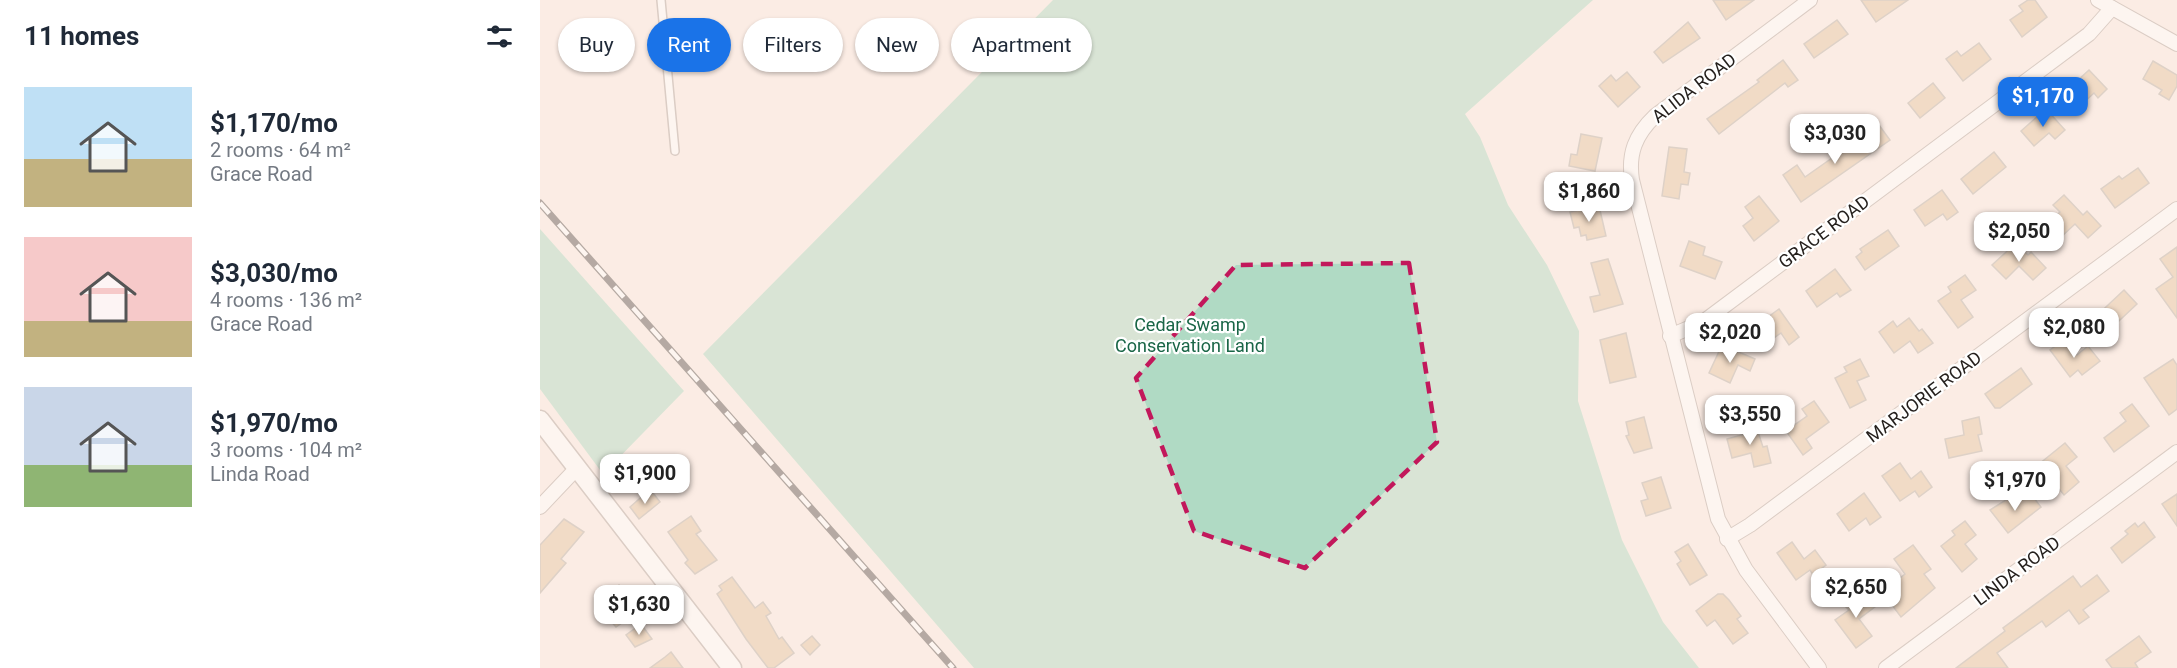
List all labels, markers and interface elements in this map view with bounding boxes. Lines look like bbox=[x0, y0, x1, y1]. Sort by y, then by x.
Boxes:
chip: Buy bbox=[558, 18, 635, 72]
chip: Rent bbox=[647, 18, 731, 72]
chip: Filters bbox=[743, 18, 843, 72]
chip: New bbox=[855, 18, 939, 72]
chip: Apartment bbox=[951, 18, 1092, 72]
icon: filters bbox=[483, 20, 516, 53]
text: 11 homes bbox=[24, 21, 139, 51]
street label: ALIDA ROAD bbox=[1647, 48, 1740, 127]
pin: $1,170 bbox=[1994, 77, 2092, 128]
text: $1,170 bbox=[2012, 84, 2074, 108]
text: $1,170/mo bbox=[210, 108, 338, 138]
icon: home bbox=[72, 111, 144, 183]
pin: $3,030 bbox=[1786, 114, 1884, 165]
text: $3,030 bbox=[1804, 121, 1866, 145]
text: 2 rooms · 64 m² bbox=[210, 138, 351, 162]
text: Grace Road bbox=[210, 162, 313, 186]
pin: $1,860 bbox=[1540, 172, 1638, 223]
text: $1,860 bbox=[1558, 179, 1620, 203]
street label: GRACE ROAD bbox=[1774, 191, 1873, 273]
pin: $2,050 bbox=[1970, 212, 2068, 263]
text: $2,050 bbox=[1988, 219, 2050, 243]
text: $3,030/mo bbox=[210, 258, 338, 288]
icon: home bbox=[72, 261, 144, 333]
text: 4 rooms · 136 m² bbox=[210, 288, 362, 312]
pin: $2,080 bbox=[2025, 308, 2123, 359]
text: Grace Road bbox=[210, 312, 313, 336]
pin: $2,020 bbox=[1681, 313, 1779, 364]
park label: Cedar Swamp Conservation Land bbox=[1115, 314, 1265, 356]
text: $2,080 bbox=[2043, 315, 2105, 339]
text: $2,020 bbox=[1699, 320, 1761, 344]
street label: MARJORIE ROAD bbox=[1862, 347, 1985, 447]
pin: $3,550 bbox=[1701, 395, 1799, 446]
text: $3,550 bbox=[1719, 402, 1781, 426]
text: $1,970/mo bbox=[210, 408, 338, 438]
icon: home bbox=[72, 411, 144, 483]
text: 3 rooms · 104 m² bbox=[210, 438, 362, 462]
pin: $1,900 bbox=[596, 454, 694, 505]
text: $1,900 bbox=[614, 461, 676, 485]
pin: $1,970 bbox=[1966, 461, 2064, 512]
text: Linda Road bbox=[210, 462, 310, 486]
text: $1,970 bbox=[1984, 468, 2046, 492]
street label: LINDA ROAD bbox=[1970, 531, 2064, 610]
pin: $2,650 bbox=[1807, 568, 1905, 619]
text: $2,650 bbox=[1825, 575, 1887, 599]
pin: $1,630 bbox=[590, 585, 688, 636]
text: $1,630 bbox=[608, 592, 670, 616]

